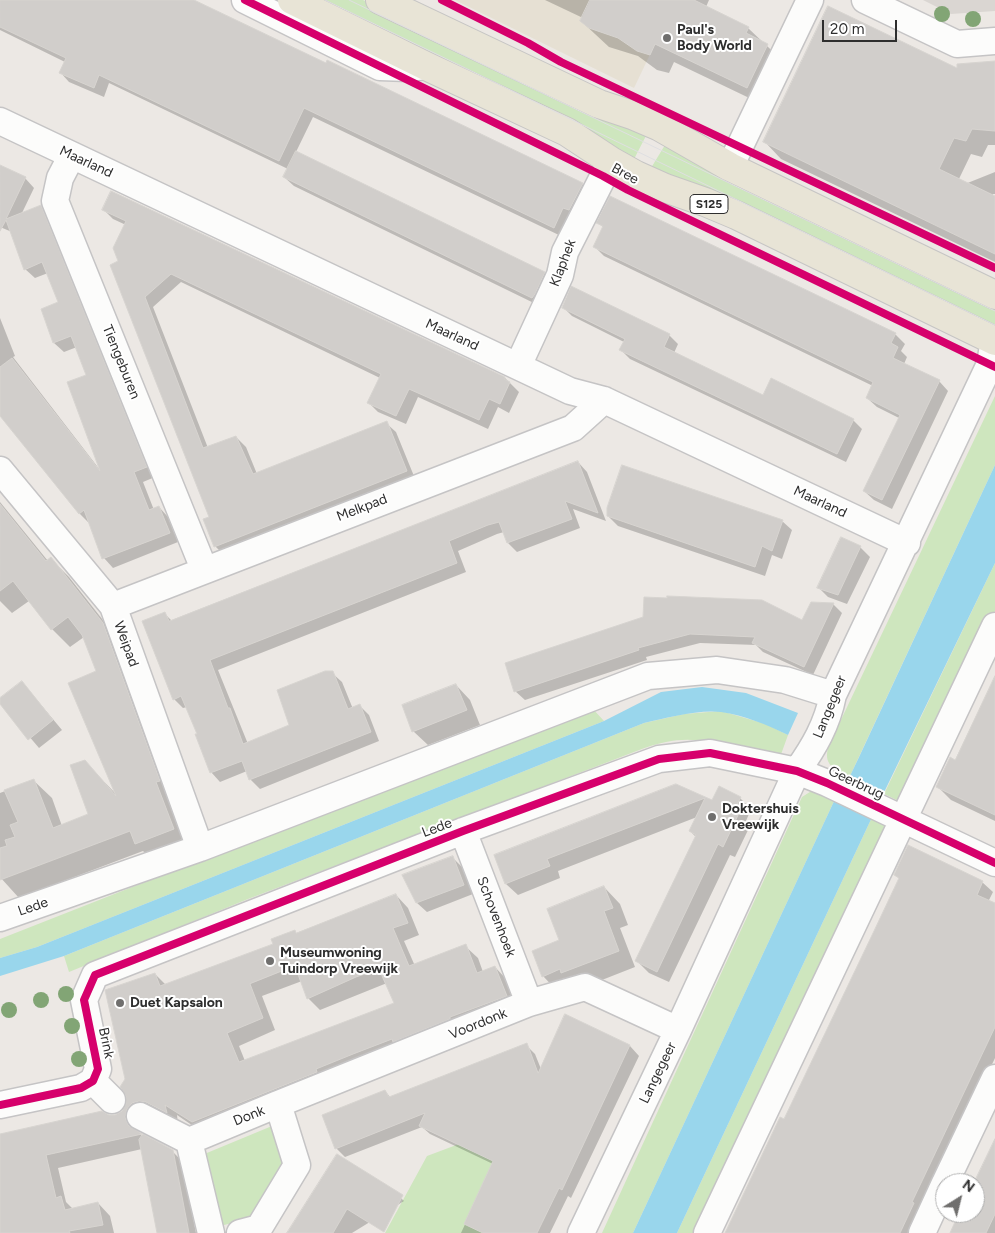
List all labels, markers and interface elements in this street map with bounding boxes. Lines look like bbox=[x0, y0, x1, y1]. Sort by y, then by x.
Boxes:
scale bar bbox=[825, 10, 900, 42]
text: 20 m bbox=[830, 20, 864, 38]
place label: Paul's Body World bbox=[677, 22, 752, 54]
marker: Paul's Body World bbox=[661, 32, 673, 44]
street label: Maarland bbox=[57, 142, 115, 182]
street label: Bree bbox=[608, 160, 642, 188]
road number: S125 bbox=[690, 194, 728, 213]
street label: Klaphek bbox=[546, 237, 580, 289]
street label: Maarland bbox=[423, 315, 481, 355]
street label: Tiengeburen bbox=[99, 322, 143, 402]
street label: Maarland bbox=[791, 482, 849, 522]
street label: Melkpad bbox=[334, 491, 390, 525]
street label: Weipad bbox=[110, 619, 142, 669]
street label: Langegeer bbox=[810, 673, 850, 741]
street label: Geerbrug bbox=[825, 763, 887, 803]
place label: Doktershuis Vreewijk bbox=[722, 801, 799, 834]
marker: Doktershuis Vreewijk bbox=[706, 811, 718, 823]
street label: Lede bbox=[420, 815, 454, 841]
street label: Schovenhoek bbox=[473, 874, 519, 960]
street label: Lede bbox=[16, 894, 50, 920]
place label: Museumwoning Tuindorp Vreewijk bbox=[280, 945, 398, 978]
marker: Museumwoning Tuindorp Vreewijk bbox=[264, 955, 276, 967]
place label: Duet Kapsalon bbox=[130, 995, 223, 1011]
marker: Duet Kapsalon bbox=[114, 997, 126, 1009]
street label: Voordonk bbox=[447, 1005, 509, 1043]
street label: Brink bbox=[95, 1026, 117, 1060]
street label: Langegeer bbox=[636, 1040, 680, 1106]
street label: Donk bbox=[231, 1102, 267, 1130]
north arrow bbox=[935, 1173, 985, 1223]
text: N bbox=[959, 1176, 978, 1196]

